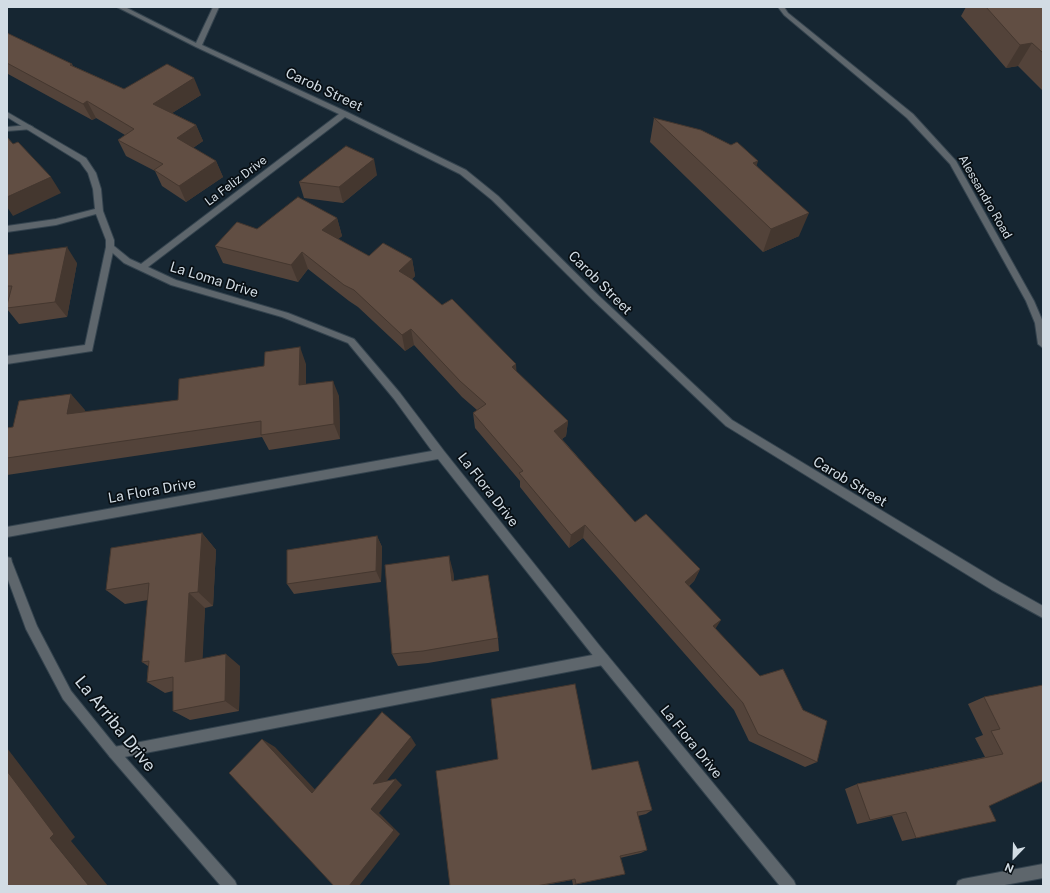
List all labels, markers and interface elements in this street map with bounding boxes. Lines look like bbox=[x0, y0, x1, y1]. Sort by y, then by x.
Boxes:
street label: Carob Street bbox=[283, 65, 365, 115]
street label: La Feliz Drive bbox=[202, 153, 270, 209]
street label: Alessandro Road bbox=[955, 153, 1015, 241]
street label: Carob Street bbox=[565, 248, 635, 318]
street label: La Loma Drive bbox=[168, 259, 260, 301]
street label: La Flora Drive bbox=[454, 450, 522, 530]
street label: Carob Street bbox=[810, 453, 890, 511]
street label: La Flora Drive bbox=[107, 475, 197, 507]
street label: La Arriba Drive bbox=[70, 672, 160, 776]
street label: La Flora Drive bbox=[656, 702, 726, 782]
north arrow bbox=[994, 837, 1034, 877]
text: N bbox=[1003, 861, 1016, 875]

